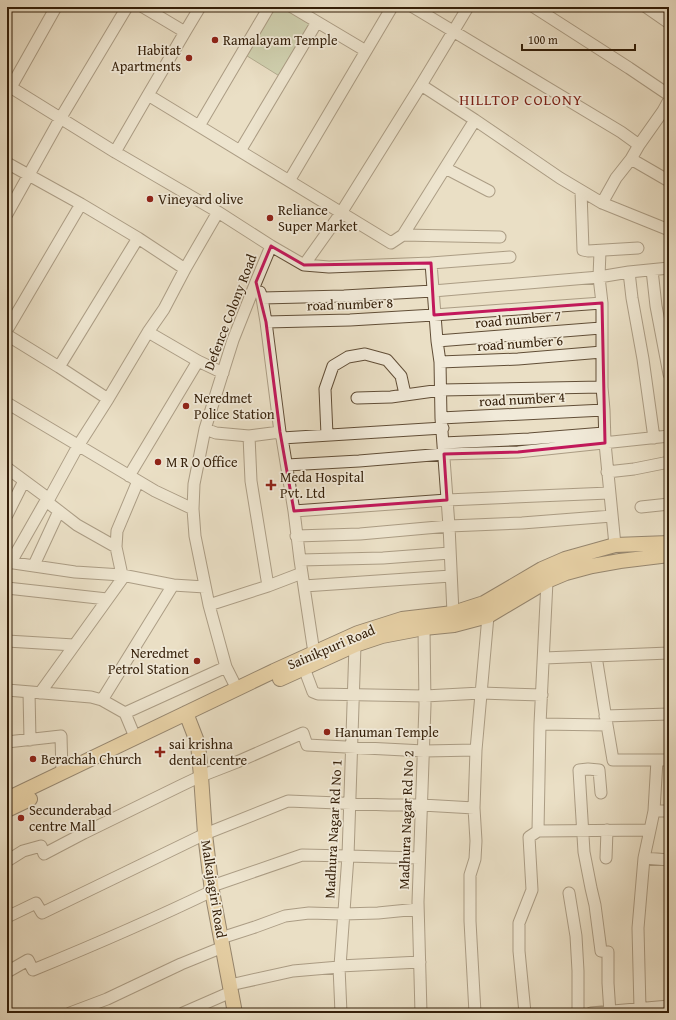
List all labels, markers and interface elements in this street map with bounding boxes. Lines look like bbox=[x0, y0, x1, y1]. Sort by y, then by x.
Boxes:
scale bar bbox=[522, 26, 635, 52]
place label: Ramalayam Temple bbox=[223, 30, 338, 50]
text: 100 m bbox=[528, 31, 558, 48]
marker: Ramalayam Temple bbox=[210, 35, 220, 45]
place label: Habitat Apartments bbox=[111, 40, 181, 76]
marker: Habitat Apartments bbox=[184, 53, 194, 63]
district label: HILLTOP COLONY bbox=[459, 89, 583, 110]
place label: Vineyard olive bbox=[158, 189, 244, 209]
marker: Vineyard olive bbox=[145, 194, 155, 204]
place label: Reliance Super Market bbox=[278, 200, 358, 236]
marker: Reliance Super Market bbox=[265, 213, 275, 223]
street label: Defence Colony Road bbox=[199, 251, 262, 373]
street label: road number 8 bbox=[307, 292, 394, 315]
street label: road number 7 bbox=[474, 305, 562, 333]
street label: road number 6 bbox=[476, 330, 564, 356]
street label: road number 4 bbox=[478, 387, 566, 411]
place label: Neredmet Police Station bbox=[194, 388, 275, 424]
marker: Neredmet Police Station bbox=[181, 401, 191, 411]
place label: M R O Office bbox=[166, 452, 238, 472]
marker: M R O Office bbox=[153, 457, 163, 467]
place label: Meda Hospital Pvt. Ltd bbox=[280, 467, 364, 503]
marker: Meda Hospital Pvt. Ltd bbox=[265, 479, 277, 491]
street label: Sainikpuri Road bbox=[284, 619, 378, 674]
place label: Neredmet Petrol Station bbox=[108, 643, 189, 679]
marker: Neredmet Petrol Station bbox=[192, 656, 202, 666]
place label: Hanuman Temple bbox=[335, 722, 439, 742]
marker: Hanuman Temple bbox=[322, 727, 332, 737]
place label: sai krishna dental centre bbox=[169, 734, 248, 770]
marker: sai krishna dental centre bbox=[154, 746, 166, 758]
place label: Berachah Church bbox=[41, 749, 142, 769]
street label: Madhura Nagar Rd No 2 bbox=[394, 750, 418, 890]
marker: Berachah Church bbox=[28, 754, 38, 764]
street label: Madhura Nagar Rd No 1 bbox=[319, 759, 347, 899]
place label: Secunderabad centre Mall bbox=[29, 800, 112, 836]
marker: Secunderabad centre Mall bbox=[16, 813, 26, 823]
street label: Malkajagiri Road bbox=[196, 838, 232, 940]

